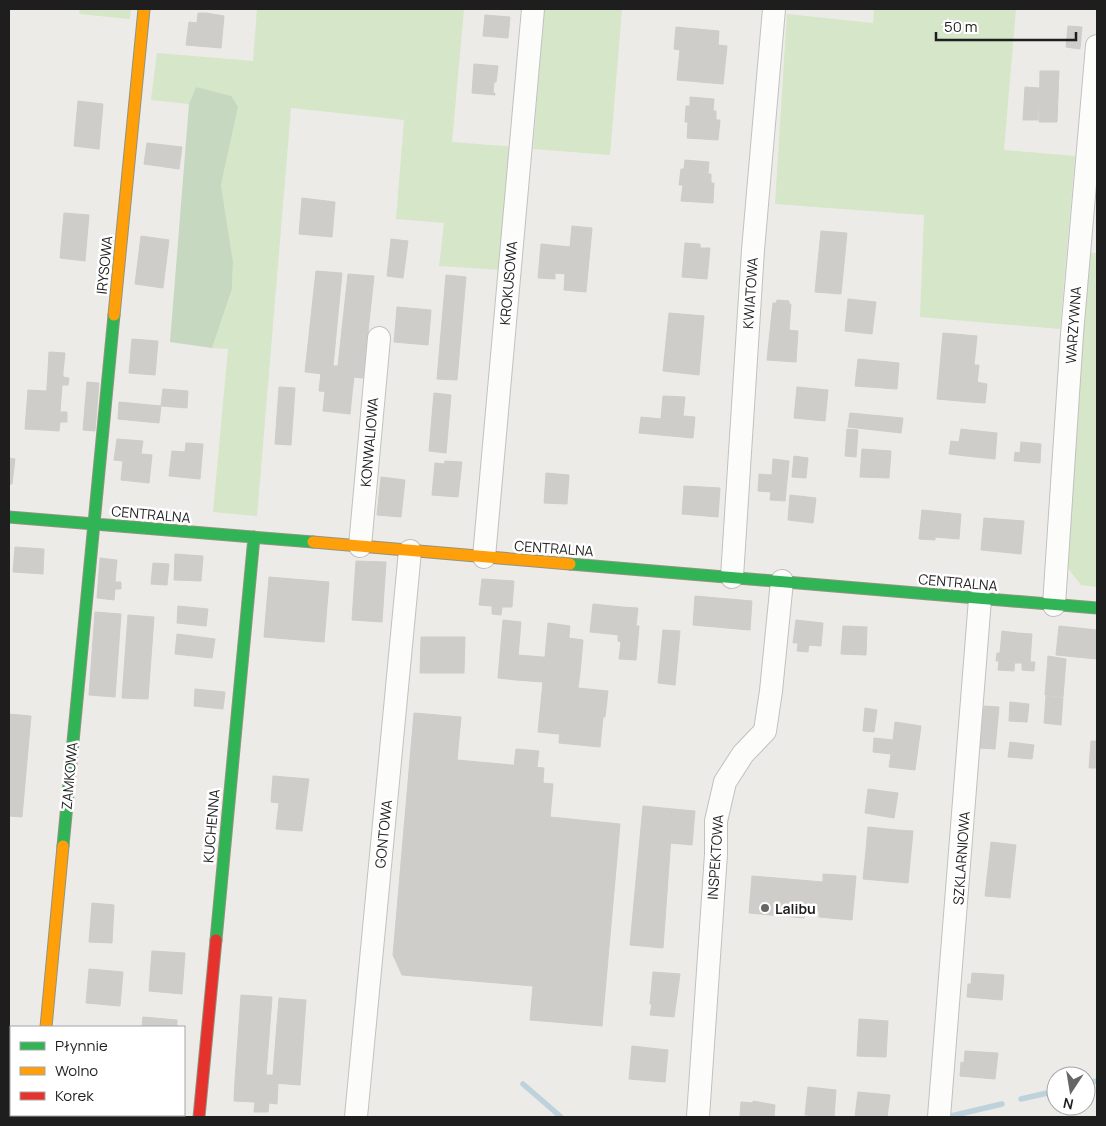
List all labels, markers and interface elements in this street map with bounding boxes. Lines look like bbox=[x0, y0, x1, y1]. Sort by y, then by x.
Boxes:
scale bar bbox=[936, 10, 1076, 42]
text: 50 m bbox=[944, 16, 978, 37]
street label: IRYSOWA bbox=[91, 235, 117, 295]
street label: KROKUSOWA bbox=[495, 240, 521, 326]
street label: KWIATOWA bbox=[738, 256, 762, 329]
street label: WARZYWNA bbox=[1061, 285, 1085, 364]
street label: KONWALIOWA bbox=[356, 396, 382, 487]
street label: CENTRALNA bbox=[111, 501, 191, 527]
street label: CENTRALNA bbox=[514, 536, 594, 560]
street label: CENTRALNA bbox=[918, 569, 998, 595]
street label: ZAMKOWA bbox=[57, 741, 81, 811]
street label: KUCHENNA bbox=[198, 788, 224, 864]
street label: GONTOWA bbox=[370, 799, 396, 869]
street label: SZKLARNIOWA bbox=[948, 810, 974, 906]
street label: INSPEKTOWA bbox=[703, 814, 727, 900]
place label: Lalibu bbox=[775, 899, 816, 918]
marker: Lalibu bbox=[759, 902, 771, 914]
legend bbox=[10, 1026, 185, 1116]
text: Płynnie bbox=[55, 1035, 108, 1056]
text: Wolno bbox=[55, 1060, 98, 1081]
north arrow bbox=[1046, 1066, 1096, 1116]
text: Korek bbox=[55, 1085, 94, 1106]
text: N bbox=[1061, 1094, 1075, 1115]

